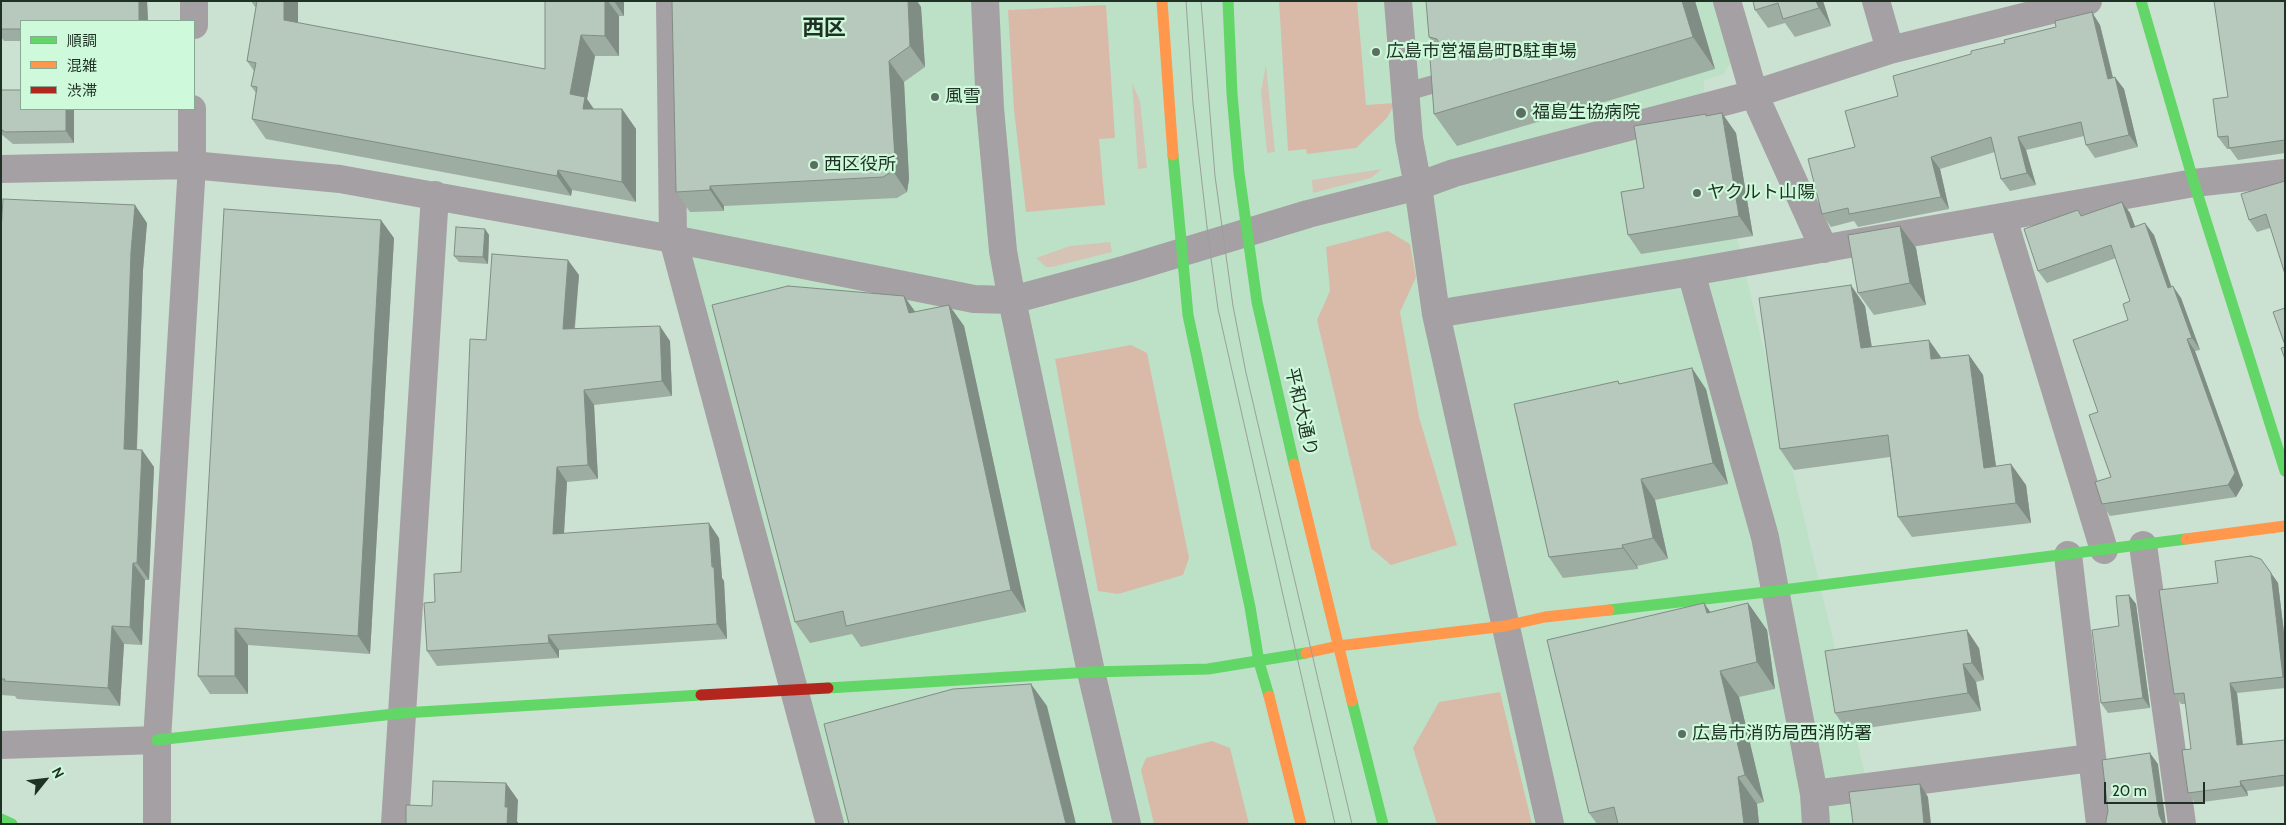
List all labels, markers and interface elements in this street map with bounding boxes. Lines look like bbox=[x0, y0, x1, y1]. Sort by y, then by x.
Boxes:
district label: 西区 bbox=[802, 16, 846, 42]
legend bbox=[20, 20, 195, 110]
text: 順調 bbox=[67, 32, 97, 50]
place label: 広島市営福島町B駐車場 bbox=[1386, 41, 1577, 63]
marker: 広島市営福島町B駐車場 bbox=[1370, 46, 1382, 58]
text: 混雑 bbox=[67, 57, 97, 75]
text: 渋滞 bbox=[67, 82, 97, 100]
place label: 風雪 bbox=[945, 86, 981, 108]
marker: 風雪 bbox=[929, 91, 941, 103]
place label: 福島生協病院 bbox=[1532, 102, 1640, 124]
marker: 福島生協病院 bbox=[1514, 106, 1528, 120]
place label: 西区役所 bbox=[824, 154, 896, 176]
marker: 西区役所 bbox=[808, 159, 820, 171]
place label: ヤクルト山陽 bbox=[1707, 182, 1815, 204]
marker: ヤクルト山陽 bbox=[1691, 187, 1703, 199]
street label: 平和大通り bbox=[1280, 366, 1322, 458]
place label: 広島市消防局西消防署 bbox=[1692, 723, 1872, 745]
marker: 広島市消防局西消防署 bbox=[1676, 728, 1688, 740]
north arrow bbox=[20, 755, 70, 805]
text: N bbox=[48, 764, 68, 781]
scale bar bbox=[2106, 772, 2207, 804]
text: 20 m bbox=[2112, 782, 2147, 800]

